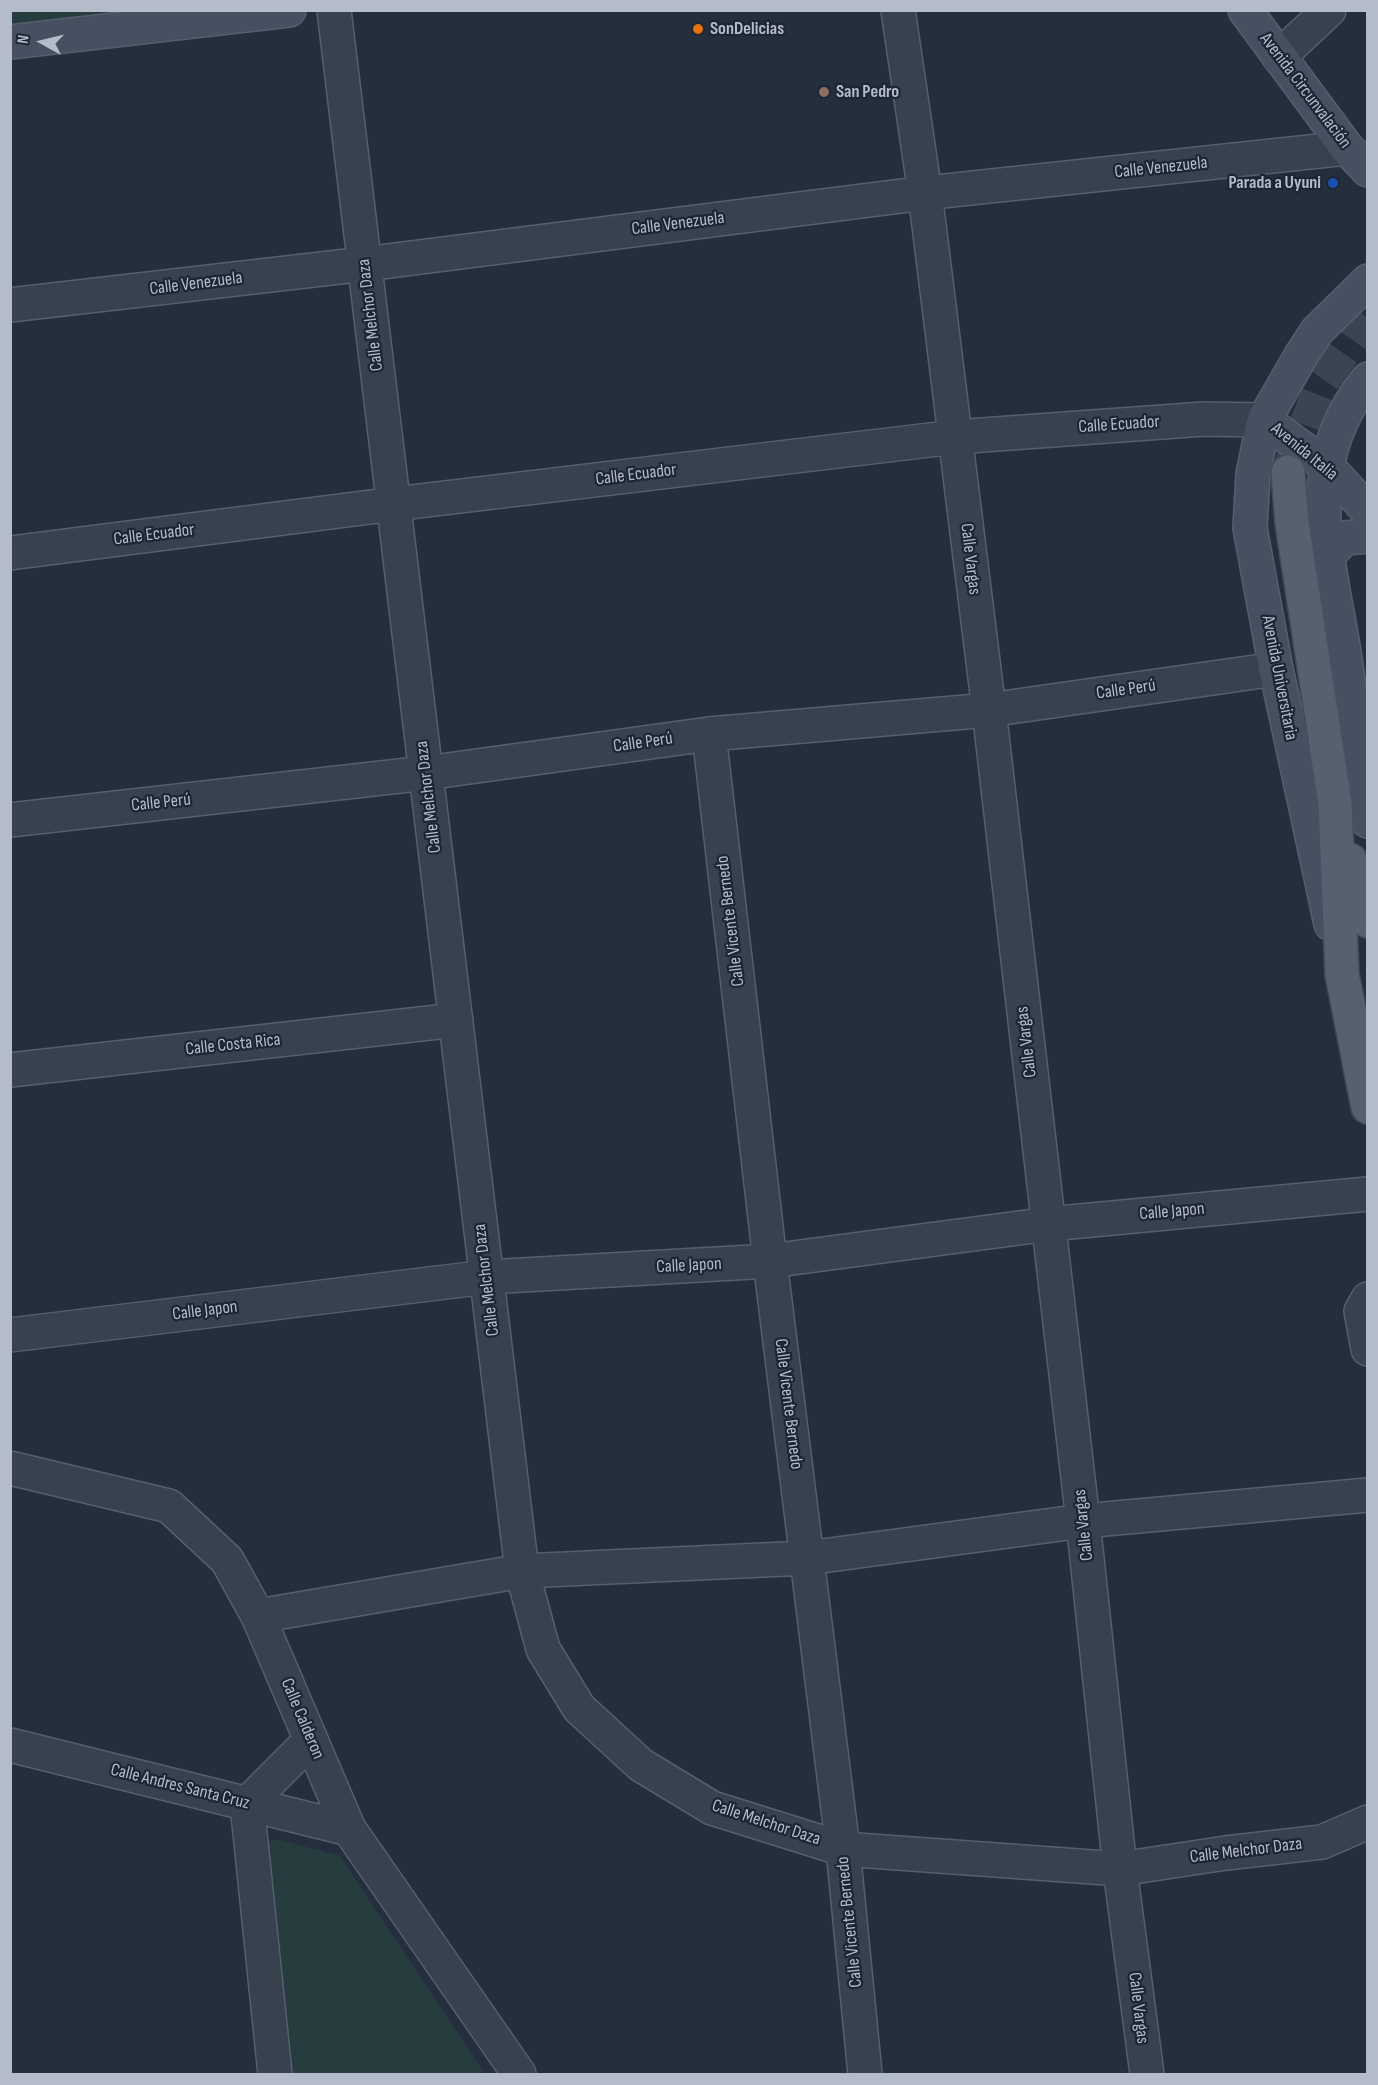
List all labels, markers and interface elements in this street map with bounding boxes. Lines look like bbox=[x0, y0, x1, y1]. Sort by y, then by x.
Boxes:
north arrow bbox=[12, 12, 72, 72]
place label: SonDelicias bbox=[710, 18, 784, 40]
marker: SonDelicias bbox=[691, 22, 705, 36]
street label: Avenida Circunvalación bbox=[1255, 29, 1355, 153]
text: N bbox=[14, 34, 34, 45]
place label: San Pedro bbox=[836, 81, 899, 103]
marker: San Pedro bbox=[817, 85, 831, 99]
street label: Calle Venezuela bbox=[1113, 152, 1209, 184]
place label: Parada a Uyuni bbox=[1228, 172, 1321, 194]
marker: Parada a Uyuni bbox=[1326, 176, 1340, 190]
street label: Calle Venezuela bbox=[630, 208, 726, 240]
street label: Calle Melchor Daza bbox=[353, 258, 389, 372]
street label: Calle Venezuela bbox=[148, 268, 244, 300]
street label: Calle Ecuador bbox=[1078, 411, 1160, 439]
street label: Avenida Italia bbox=[1266, 418, 1342, 486]
street label: Calle Ecuador bbox=[594, 459, 678, 491]
street label: Calle Ecuador bbox=[112, 519, 196, 551]
street label: Calle Vargas bbox=[955, 522, 985, 596]
street label: Avenida Universitaria bbox=[1256, 614, 1302, 742]
street label: Calle Perú bbox=[1095, 675, 1157, 705]
street label: Calle Perú bbox=[612, 728, 674, 758]
street label: Calle Melchor Daza bbox=[411, 740, 447, 854]
street label: Calle Perú bbox=[130, 789, 192, 817]
street label: Calle Vicente Bernedo bbox=[712, 854, 750, 988]
street label: Calle Vargas bbox=[1012, 1005, 1042, 1079]
street label: Calle Costa Rica bbox=[184, 1029, 282, 1061]
street label: Calle Japon bbox=[1138, 1198, 1206, 1226]
street label: Calle Melchor Daza bbox=[469, 1223, 505, 1337]
street label: Calle Japon bbox=[656, 1254, 722, 1278]
street label: Calle Japon bbox=[171, 1296, 239, 1326]
street label: Calle Vicente Bernedo bbox=[769, 1337, 807, 1471]
street label: Calle Vargas bbox=[1070, 1488, 1098, 1562]
street label: Calle Calderon bbox=[275, 1675, 329, 1763]
street label: Calle Andres Santa Cruz bbox=[108, 1759, 252, 1815]
street label: Calle Melchor Daza bbox=[709, 1795, 823, 1851]
street label: Calle Melchor Daza bbox=[1189, 1833, 1303, 1869]
street label: Calle Vicente Bernedo bbox=[832, 1855, 868, 1989]
street label: Calle Vargas bbox=[1123, 1971, 1153, 2045]

